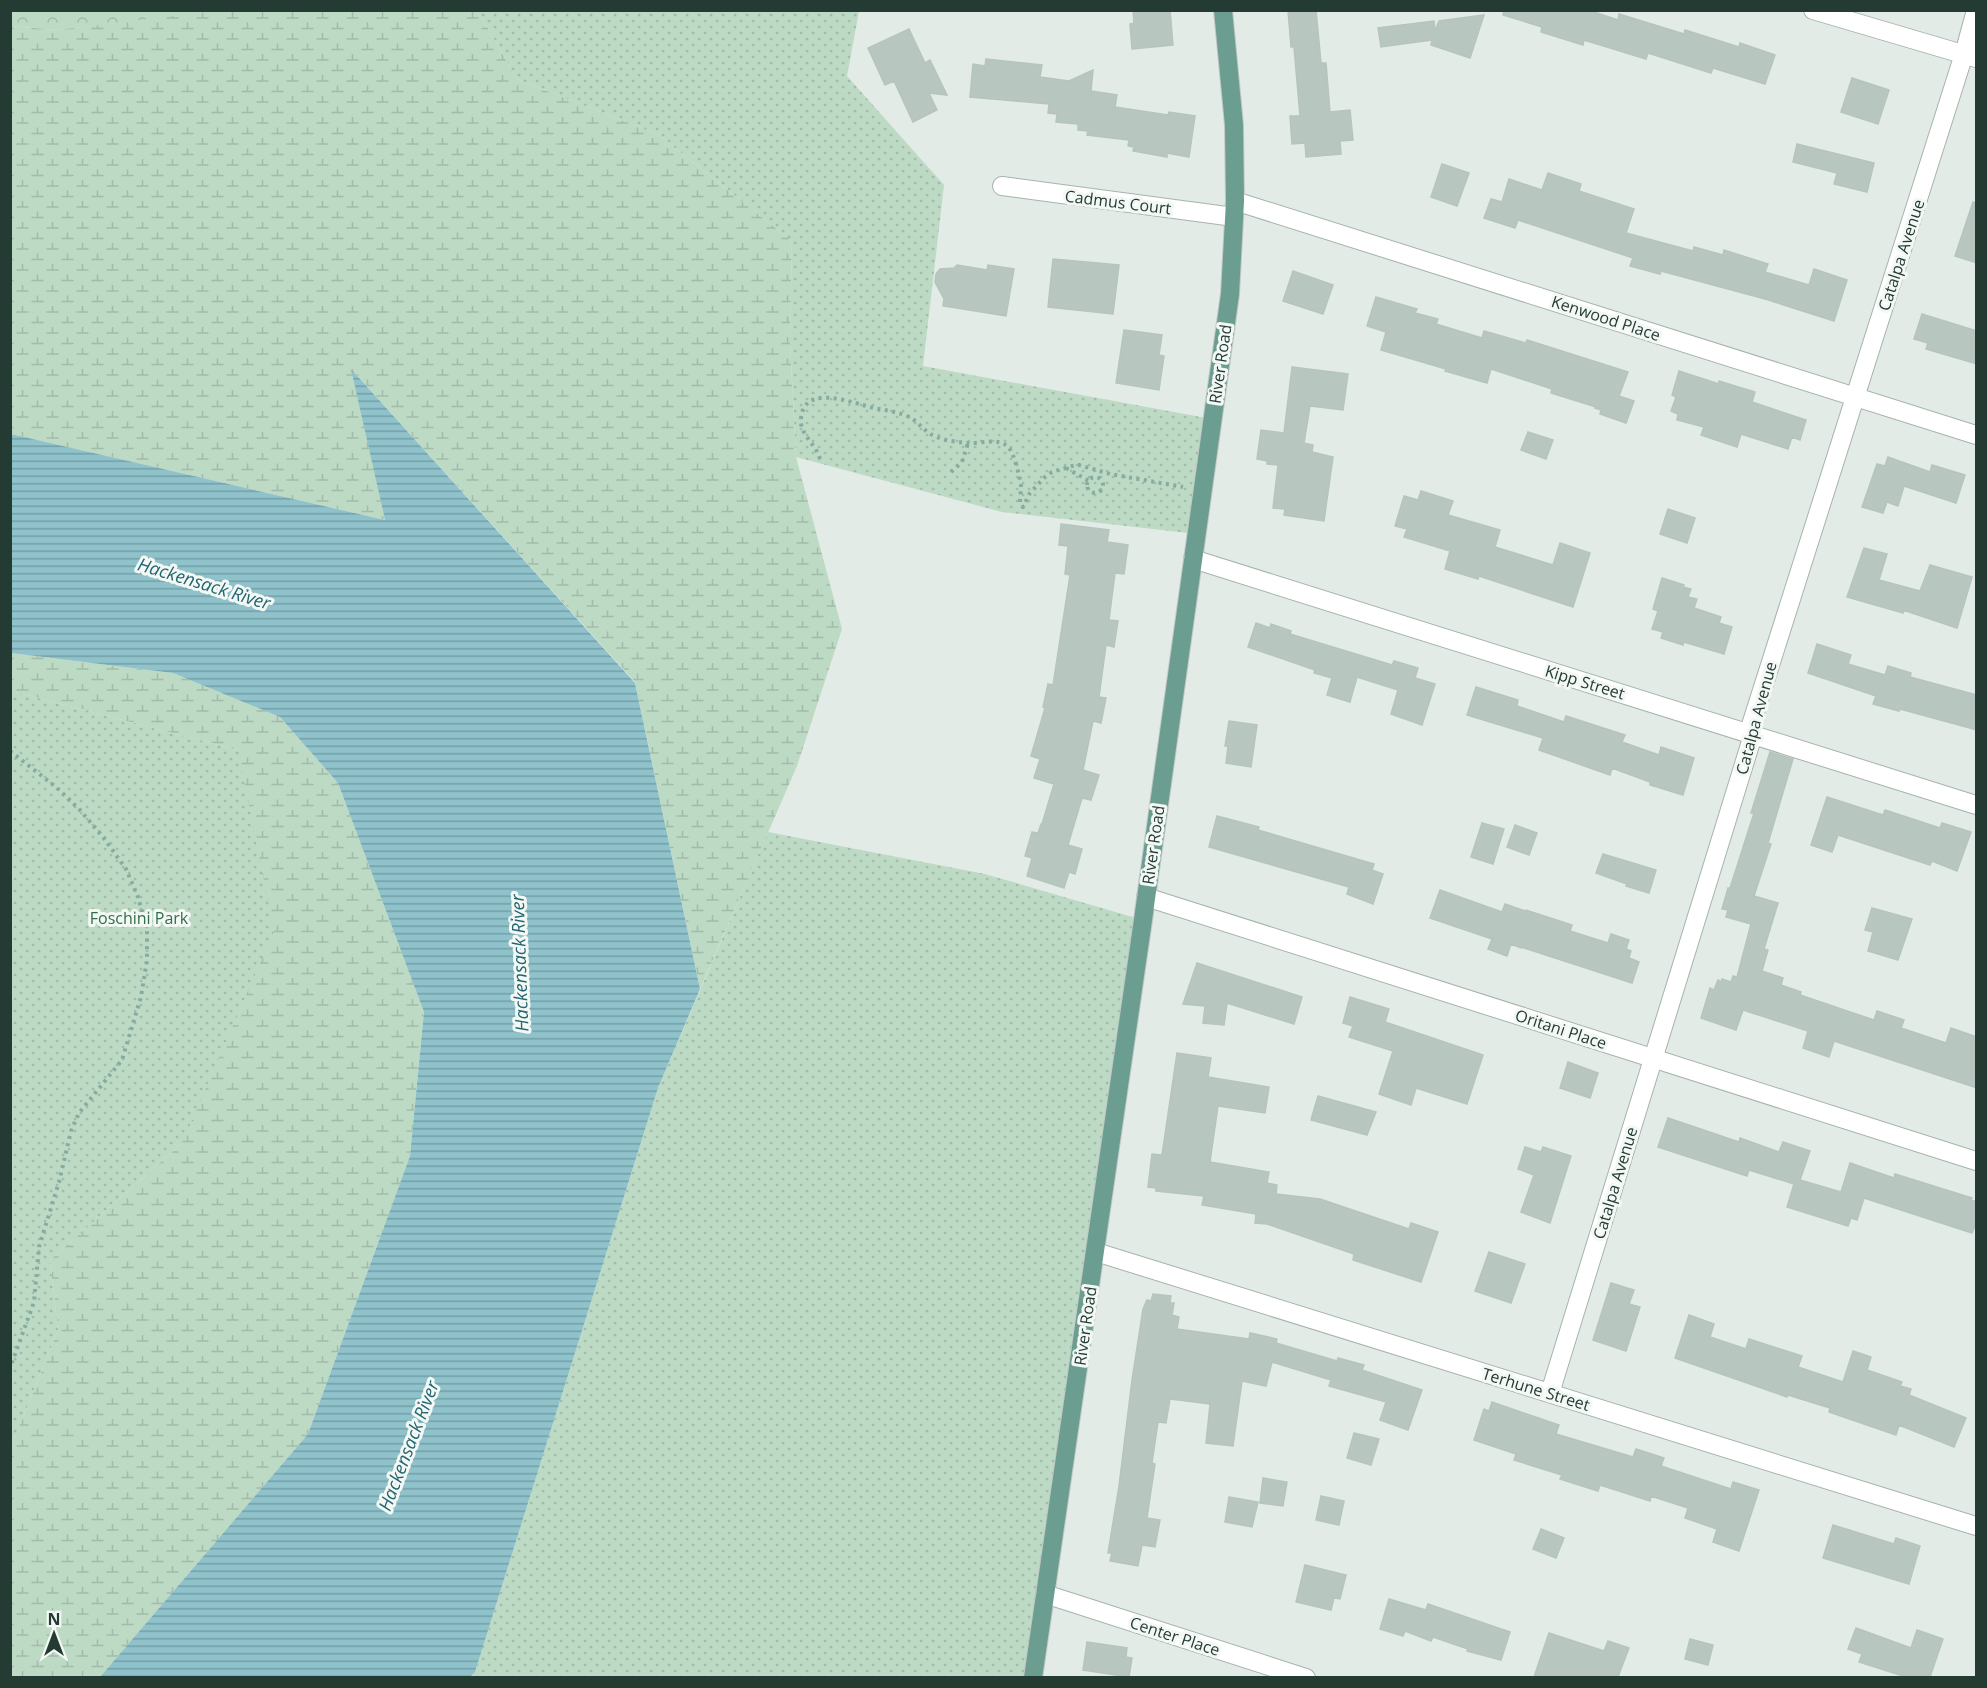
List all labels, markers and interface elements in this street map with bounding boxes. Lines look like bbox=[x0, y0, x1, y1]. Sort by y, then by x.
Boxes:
street label: Cadmus Court bbox=[1064, 185, 1173, 219]
street label: Catalpa Avenue bbox=[1873, 196, 1929, 314]
street label: Kenwood Place bbox=[1549, 290, 1663, 346]
street label: River Road bbox=[1204, 323, 1236, 405]
water label: Hackensack River bbox=[135, 551, 274, 615]
street label: Kipp Street bbox=[1542, 659, 1628, 705]
street label: Catalpa Avenue bbox=[1730, 659, 1782, 777]
street label: River Road bbox=[1137, 804, 1169, 886]
water label: Hackensack River bbox=[505, 893, 533, 1032]
park label: Foschini Park bbox=[90, 907, 189, 929]
street label: Oritani Place bbox=[1513, 1004, 1610, 1054]
street label: Catalpa Avenue bbox=[1588, 1124, 1643, 1242]
street label: River Road bbox=[1069, 1285, 1101, 1367]
street label: Terhune Street bbox=[1479, 1362, 1593, 1416]
water label: Hackensack River bbox=[372, 1376, 444, 1514]
north arrow bbox=[24, 1604, 84, 1664]
text: N bbox=[47, 1608, 61, 1630]
street label: Center Place bbox=[1127, 1611, 1223, 1661]

